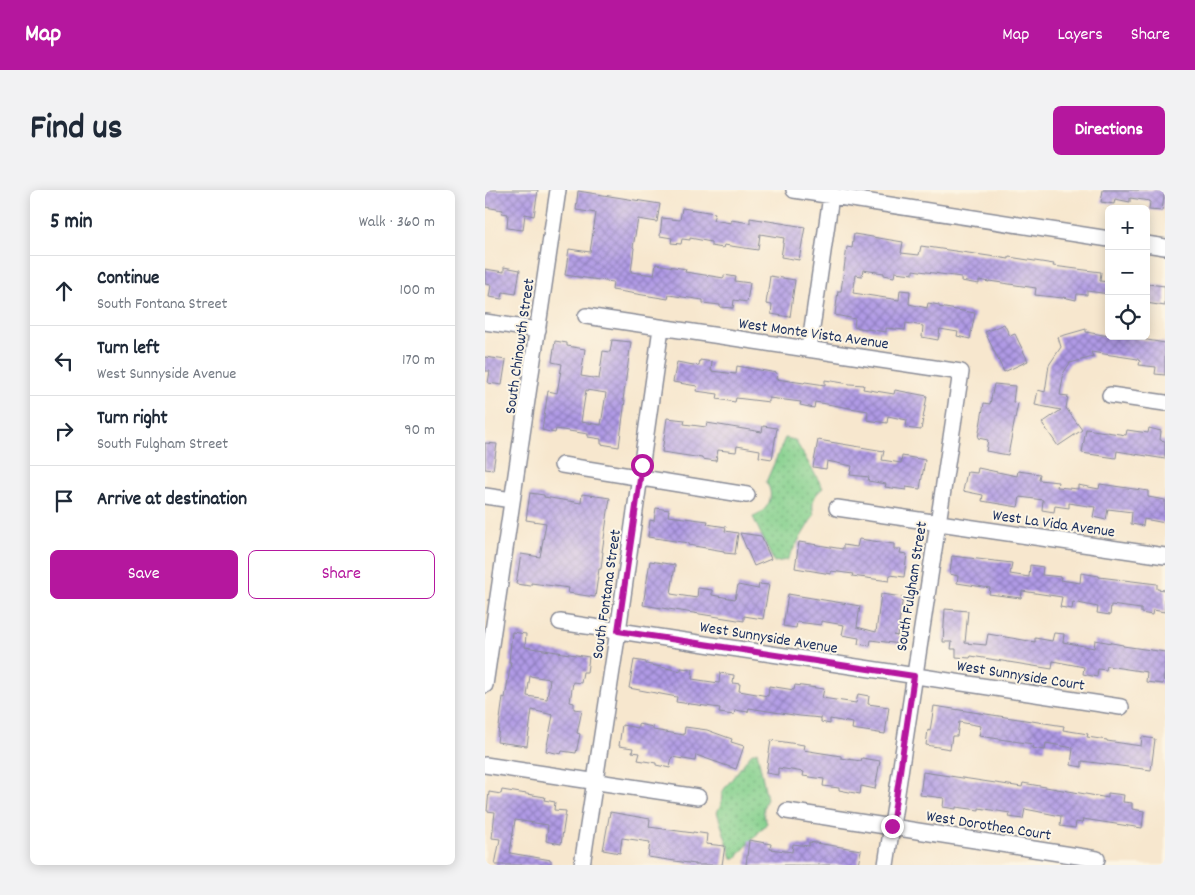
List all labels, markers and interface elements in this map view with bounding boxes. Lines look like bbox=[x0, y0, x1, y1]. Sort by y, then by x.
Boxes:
text: Map bbox=[25, 18, 61, 52]
text: Map bbox=[1002, 23, 1029, 48]
text: Layers bbox=[1057, 23, 1103, 48]
text: Share bbox=[1131, 23, 1170, 48]
text: Find us bbox=[30, 105, 122, 155]
button: Directions bbox=[1053, 106, 1165, 155]
map controls bbox=[1105, 205, 1150, 340]
button: + bbox=[1105, 205, 1150, 250]
text: 5 min bbox=[50, 208, 93, 238]
text: Walk · 360 m bbox=[359, 211, 435, 234]
button: − bbox=[1105, 250, 1150, 295]
text: Continue bbox=[97, 266, 159, 293]
icon: ahead bbox=[50, 277, 78, 305]
street label: South Chinowth Street bbox=[500, 277, 541, 416]
text: 100 m bbox=[399, 279, 435, 302]
text: South Fontana Street bbox=[97, 293, 227, 316]
button: locate bbox=[1105, 295, 1150, 340]
street label: West Monte Vista Avenue bbox=[737, 313, 890, 356]
text: Turn left bbox=[97, 336, 160, 363]
icon: left bbox=[50, 347, 78, 375]
text: 170 m bbox=[402, 349, 435, 372]
text: West Sunnyside Avenue bbox=[97, 363, 236, 386]
text: Turn right bbox=[97, 406, 168, 433]
icon: right bbox=[50, 417, 78, 445]
text: 90 m bbox=[404, 419, 435, 442]
text: South Fulgham Street bbox=[97, 433, 228, 456]
route start bbox=[631, 454, 654, 477]
icon: arrive bbox=[50, 487, 78, 515]
text: Arrive at destination bbox=[97, 487, 247, 514]
street label: West La Vida Avenue bbox=[991, 505, 1116, 544]
street label: South Fulgham Street bbox=[891, 520, 934, 653]
street label: South Fontana Street bbox=[587, 528, 628, 661]
button: Save bbox=[50, 550, 238, 599]
button: Share bbox=[248, 550, 435, 599]
street label: West Sunnyside Avenue bbox=[698, 616, 839, 661]
street label: West Sunnyside Court bbox=[955, 655, 1086, 698]
street label: West Dorothea Court bbox=[925, 805, 1053, 848]
route end bbox=[881, 815, 904, 838]

